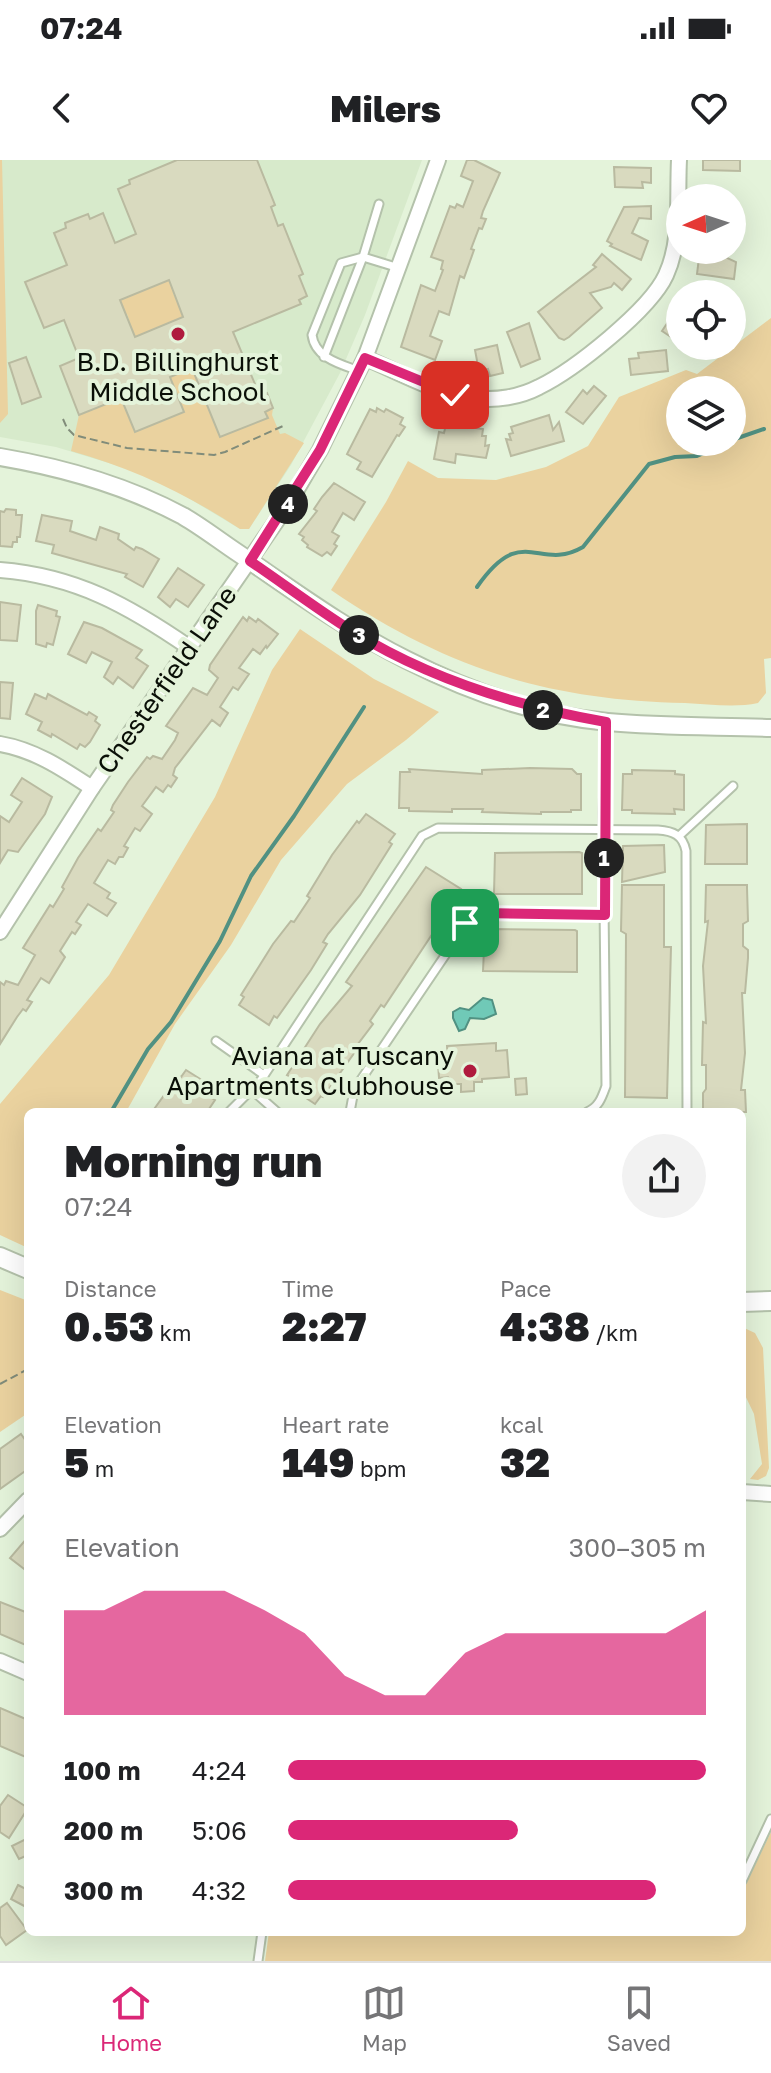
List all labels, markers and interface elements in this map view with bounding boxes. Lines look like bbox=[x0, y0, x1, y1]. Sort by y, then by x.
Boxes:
text: 07:24 bbox=[40, 10, 123, 46]
icon: back bbox=[40, 86, 84, 130]
icon: heart bbox=[687, 86, 731, 130]
text: Milers bbox=[330, 87, 441, 130]
north arrow bbox=[666, 184, 746, 264]
map controls bbox=[666, 184, 746, 456]
button: locate bbox=[666, 280, 746, 360]
marker: B.D. Billinghurst Middle School bbox=[169, 325, 187, 343]
place label: B.D. Billinghurst Middle School bbox=[77, 346, 279, 407]
pin bbox=[421, 361, 489, 429]
icon: check bbox=[433, 373, 477, 417]
button: layers bbox=[666, 376, 746, 456]
pin: 4 bbox=[268, 484, 308, 524]
text: 4 bbox=[281, 490, 295, 517]
street label: Chesterfield Lane bbox=[90, 580, 243, 779]
pin: 3 bbox=[339, 615, 379, 655]
text: 3 bbox=[352, 621, 366, 648]
pin: 2 bbox=[523, 690, 563, 730]
text: 2 bbox=[536, 696, 550, 723]
pin: 1 bbox=[584, 838, 624, 878]
text: 1 bbox=[598, 844, 610, 871]
pin bbox=[431, 889, 499, 957]
icon: arrive bbox=[443, 901, 487, 945]
place label: Aviana at Tuscany Apartments Clubhouse bbox=[166, 1040, 454, 1101]
marker: Aviana at Tuscany Apartments Clubhouse bbox=[461, 1062, 479, 1080]
text: Morning run bbox=[64, 1134, 322, 1187]
button: share bbox=[622, 1134, 706, 1218]
text: 07:24 bbox=[64, 1191, 133, 1222]
text: Distance bbox=[64, 1275, 156, 1302]
text: Time bbox=[282, 1275, 334, 1302]
text: Pace bbox=[500, 1275, 551, 1302]
text: 0.53 bbox=[64, 1302, 154, 1350]
text: 2:27 bbox=[282, 1302, 367, 1350]
text: 4:38 bbox=[500, 1302, 590, 1350]
text: km bbox=[154, 1319, 191, 1346]
text: /km bbox=[590, 1319, 638, 1346]
text: Elevation bbox=[64, 1411, 162, 1438]
text: Heart rate bbox=[282, 1411, 389, 1438]
text: kcal bbox=[500, 1411, 543, 1438]
text: 5 bbox=[64, 1438, 89, 1486]
text: 149 bbox=[282, 1438, 355, 1486]
text: 32 bbox=[500, 1438, 550, 1486]
text: m bbox=[89, 1455, 114, 1482]
text: bpm bbox=[355, 1455, 407, 1482]
text: Elevation bbox=[64, 1532, 180, 1563]
text: 300–305 m bbox=[569, 1532, 706, 1563]
text: 100 m bbox=[64, 1755, 140, 1786]
text: 4:24 bbox=[192, 1755, 247, 1786]
text: 200 m bbox=[64, 1815, 143, 1846]
text: 5:06 bbox=[192, 1815, 247, 1846]
text: 300 m bbox=[64, 1875, 143, 1906]
text: 4:32 bbox=[192, 1875, 246, 1906]
tab: Home bbox=[100, 1981, 162, 2056]
tab: Map bbox=[362, 1981, 407, 2056]
tab: Saved bbox=[607, 1981, 671, 2056]

